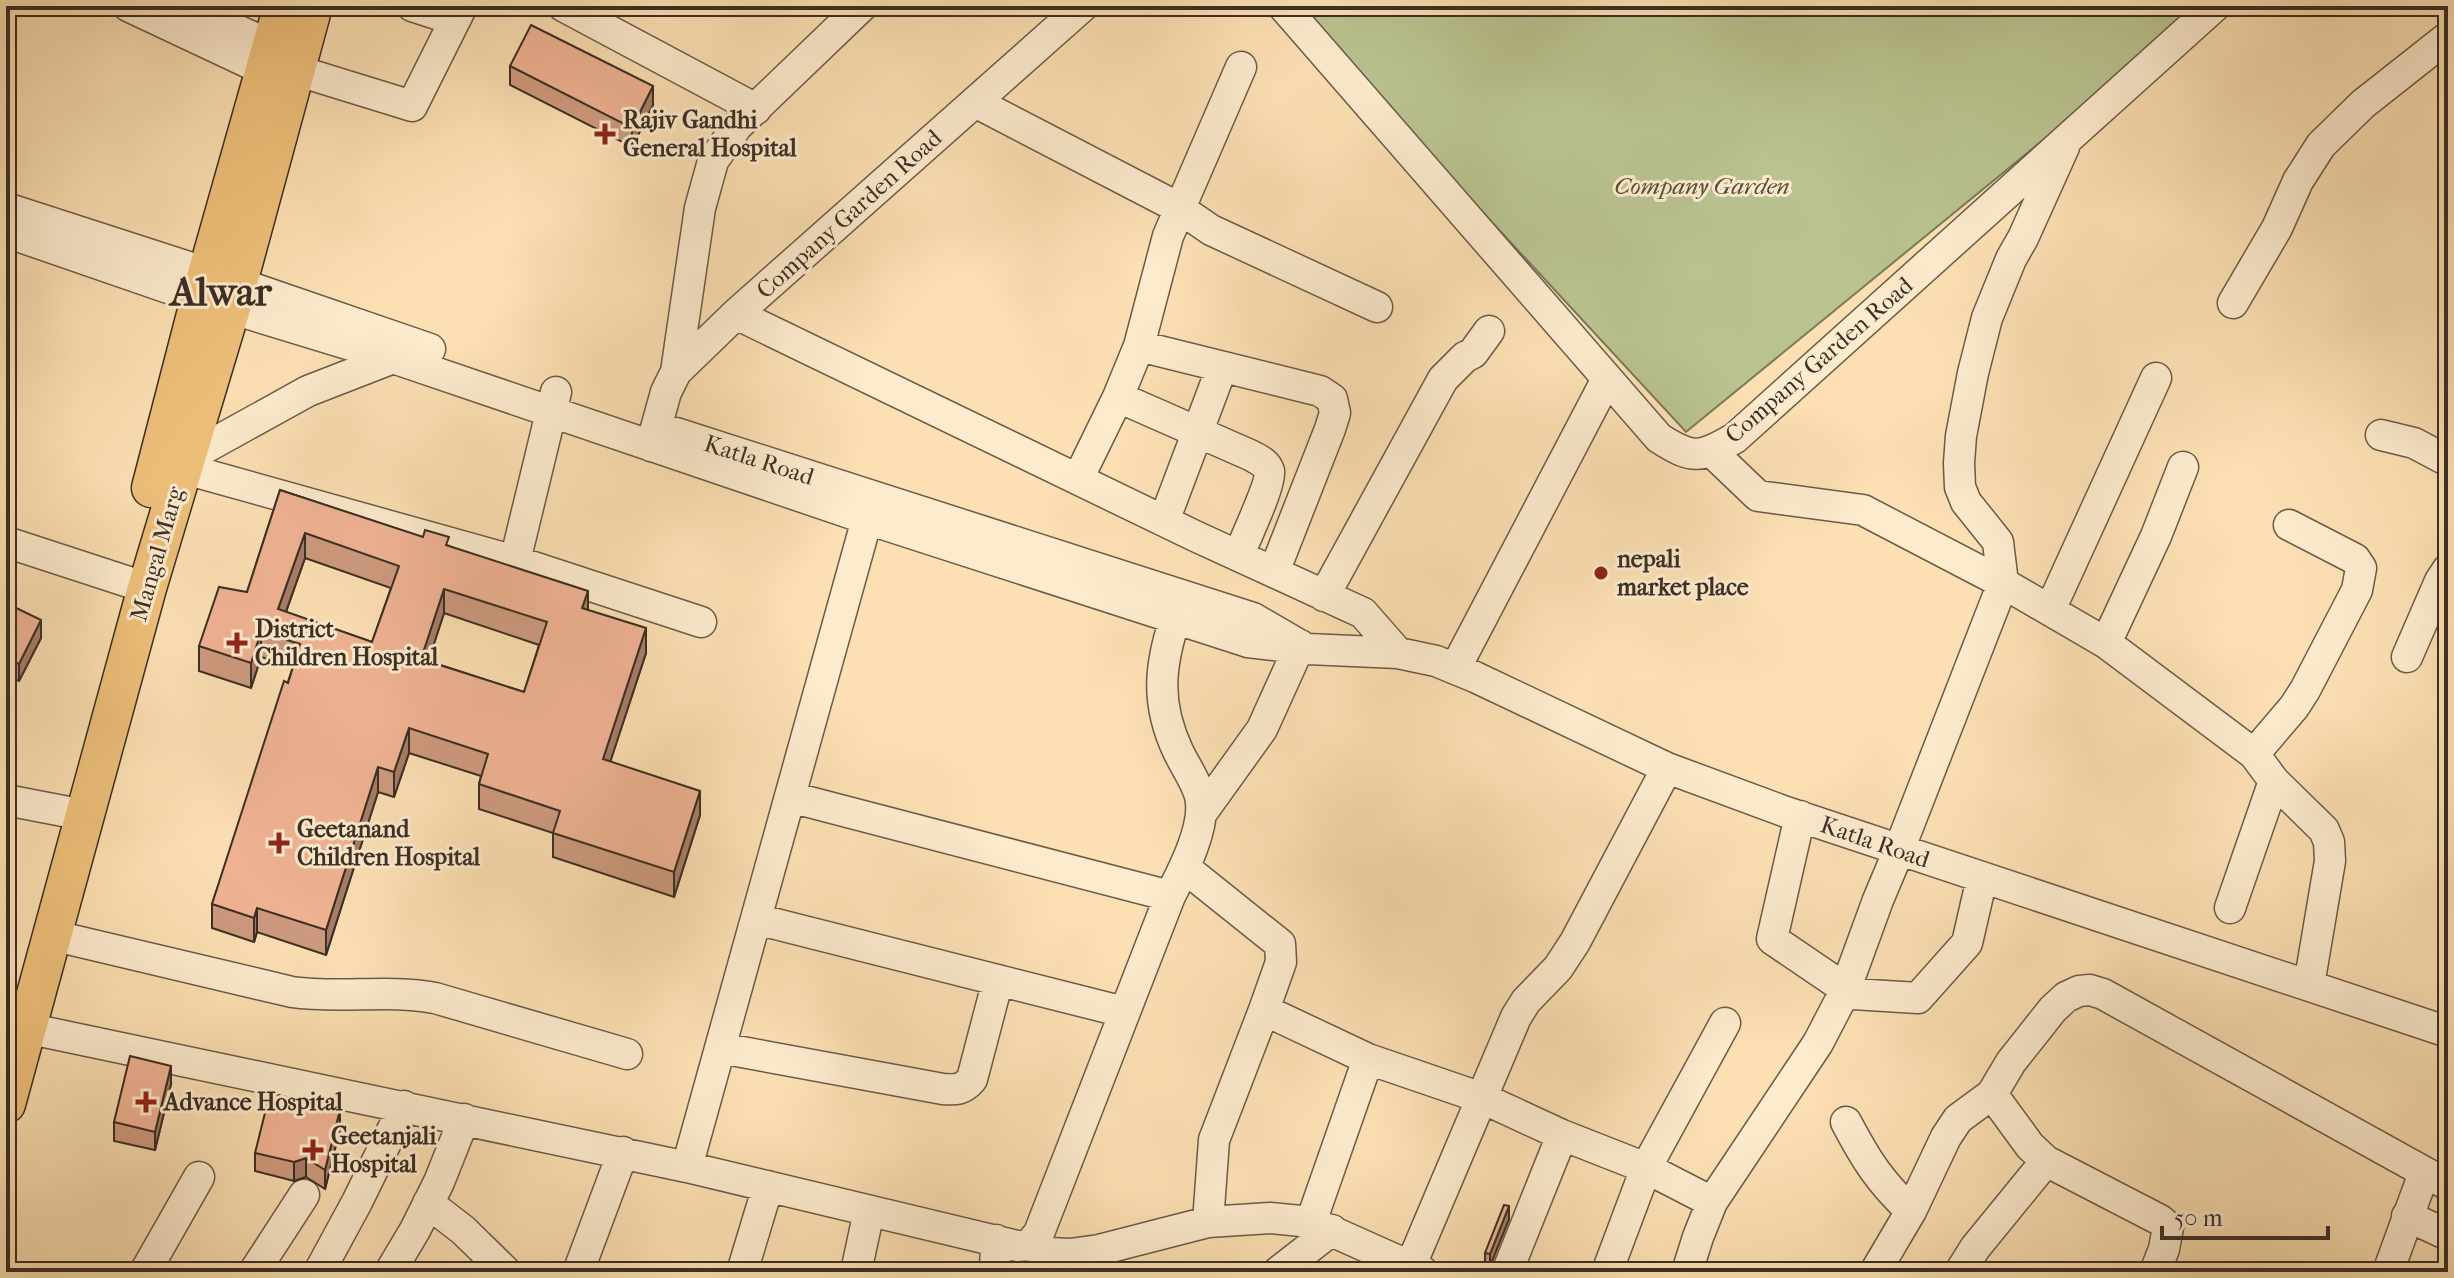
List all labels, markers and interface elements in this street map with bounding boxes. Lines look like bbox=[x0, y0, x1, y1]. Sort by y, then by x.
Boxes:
place label: Rajiv Gandhi General Hospital bbox=[623, 106, 797, 162]
marker: Rajiv Gandhi General Hospital bbox=[594, 123, 616, 145]
street label: Company Garden Road bbox=[751, 123, 948, 304]
park label: Company Garden bbox=[1614, 172, 1790, 200]
district label: Alwar bbox=[168, 269, 273, 315]
street label: Company Garden Road bbox=[1720, 270, 1919, 449]
street label: Katla Road bbox=[701, 429, 818, 491]
street label: Mangal Marg bbox=[124, 482, 190, 625]
place label: nepali market place bbox=[1616, 545, 1749, 601]
marker: nepali market place bbox=[1592, 564, 1610, 582]
place label: District Children Hospital bbox=[255, 615, 439, 671]
marker: District Children Hospital bbox=[226, 632, 248, 654]
street label: Katla Road bbox=[1817, 810, 1934, 874]
place label: Geetanand Children Hospital bbox=[297, 815, 481, 871]
marker: Geetanand Children Hospital bbox=[268, 832, 290, 854]
place label: Advance Hospital bbox=[162, 1088, 343, 1116]
marker: Advance Hospital bbox=[135, 1091, 157, 1113]
place label: Geetanjali Hospital bbox=[331, 1122, 437, 1178]
marker: Geetanjali Hospital bbox=[302, 1139, 324, 1161]
scale bar bbox=[2162, 1190, 2328, 1240]
text: 50 m bbox=[2174, 1204, 2223, 1232]

